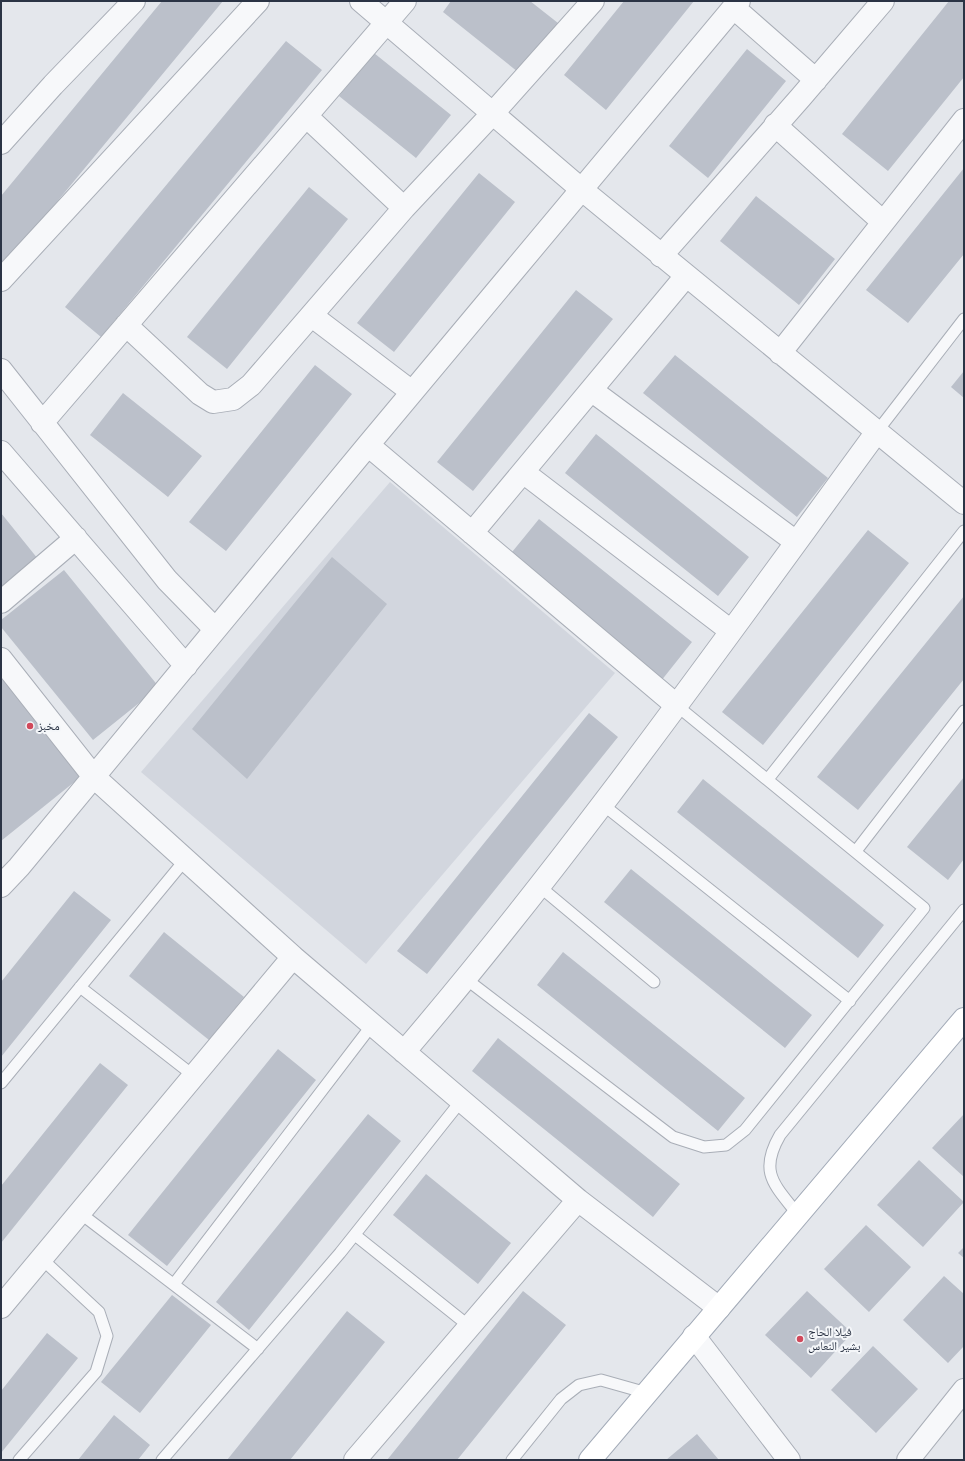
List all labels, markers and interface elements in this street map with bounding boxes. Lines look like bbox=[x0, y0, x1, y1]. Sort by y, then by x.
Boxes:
place label: مخبز bbox=[37, 719, 60, 733]
marker: مخبز bbox=[25, 721, 35, 731]
place label: فيلا الحاج بشير النعاس bbox=[808, 1325, 861, 1353]
marker: فيلا الحاج بشير النعاس bbox=[795, 1334, 805, 1344]

